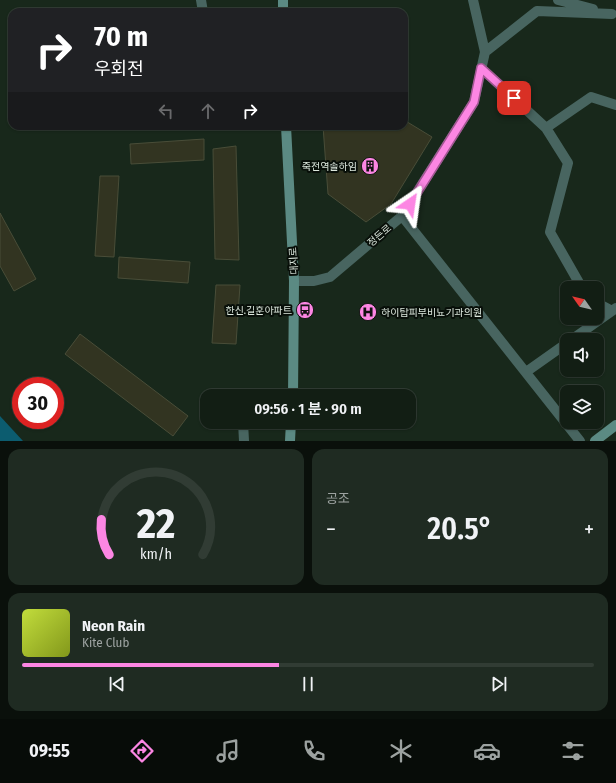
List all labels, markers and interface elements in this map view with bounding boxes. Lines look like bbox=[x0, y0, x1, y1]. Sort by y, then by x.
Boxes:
text: 70 m bbox=[94, 20, 148, 53]
icon: right bbox=[28, 24, 80, 76]
text: 우회전 bbox=[94, 58, 144, 80]
pin bbox=[497, 81, 531, 115]
icon: arrive bbox=[503, 87, 525, 109]
icon: left bbox=[155, 100, 177, 122]
icon: ahead bbox=[197, 100, 219, 122]
icon: right bbox=[239, 100, 261, 122]
building icon: 죽전역솔하임 bbox=[360, 156, 380, 176]
place label: 죽전역솔하임 bbox=[302, 161, 357, 173]
position arrow bbox=[389, 183, 431, 225]
street label: 정든로 bbox=[365, 222, 394, 249]
street label: 대지로 bbox=[287, 247, 301, 275]
north arrow bbox=[560, 281, 604, 325]
map controls bbox=[560, 281, 604, 429]
bus stop icon: 한신.길훈아파트 bbox=[295, 300, 315, 320]
hospital icon: 하이탑피부비뇨기과의원 bbox=[358, 302, 378, 322]
place label: 한신.길훈아파트 bbox=[225, 305, 292, 317]
place label: 하이탑피부비뇨기과의원 bbox=[381, 307, 482, 319]
button: sound bbox=[560, 333, 604, 377]
speed limit sign: 30 bbox=[12, 377, 64, 429]
button: layers bbox=[560, 385, 604, 429]
text: 09:56 · 1 분 · 90 m bbox=[254, 400, 362, 418]
text: 공조 bbox=[326, 491, 350, 506]
text: 22 bbox=[136, 499, 175, 549]
text: 20.5° bbox=[427, 511, 493, 547]
text: − bbox=[326, 516, 336, 543]
text: + bbox=[584, 516, 594, 543]
text: km/h bbox=[140, 546, 172, 563]
text: Neon Rain bbox=[82, 617, 145, 635]
text: Kite Club bbox=[82, 635, 129, 650]
icon: previous bbox=[106, 673, 128, 695]
icon: pause bbox=[297, 673, 319, 695]
icon: next bbox=[488, 673, 510, 695]
icon: directions bbox=[128, 737, 156, 765]
icon: music bbox=[214, 737, 242, 765]
icon: phone bbox=[300, 737, 328, 765]
icon: climate bbox=[387, 737, 415, 765]
icon: car bbox=[473, 737, 501, 765]
icon: filters bbox=[559, 737, 587, 765]
text: 09:55 bbox=[29, 740, 70, 762]

